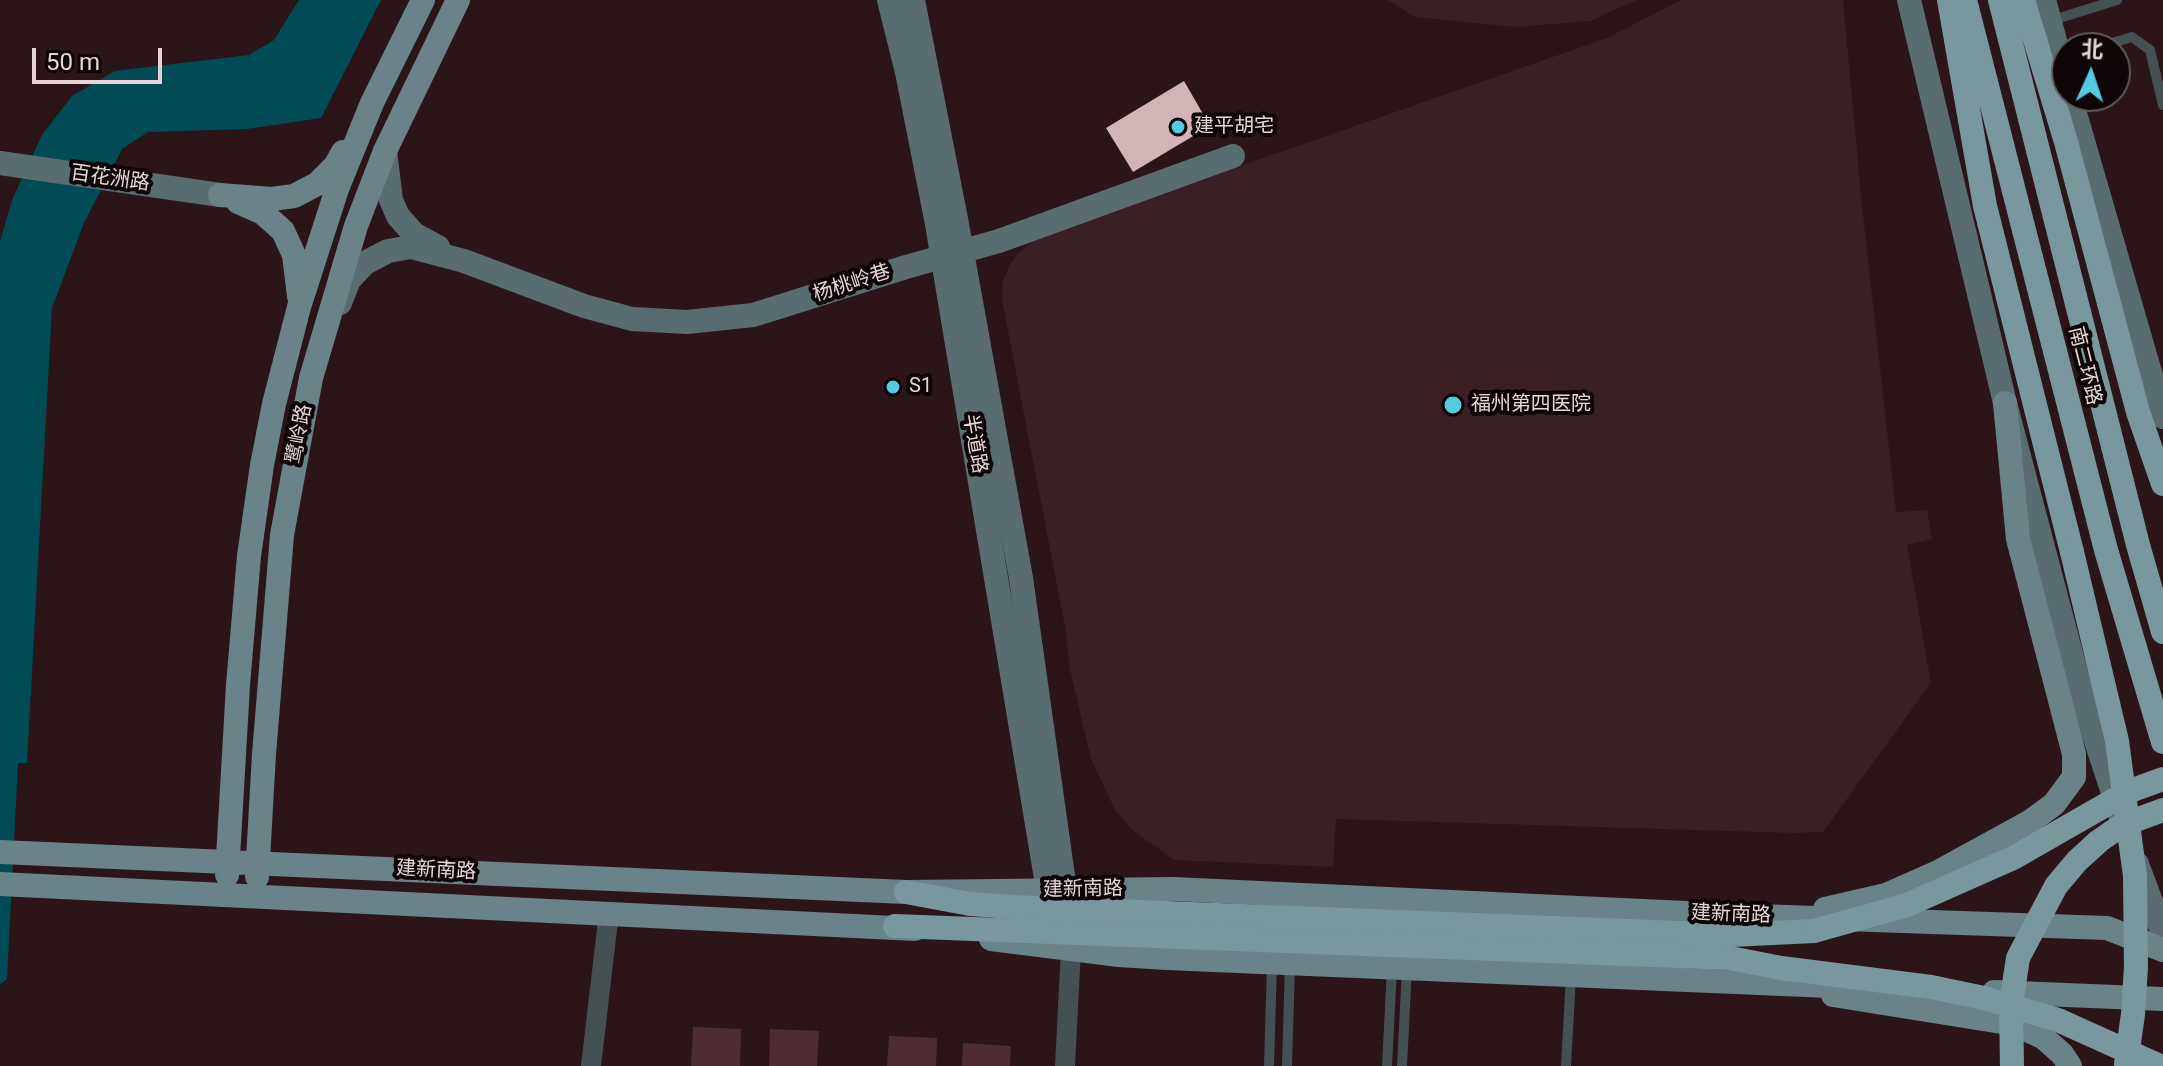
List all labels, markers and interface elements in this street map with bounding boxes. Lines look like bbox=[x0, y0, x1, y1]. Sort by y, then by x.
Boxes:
scale bar bbox=[36, 32, 166, 82]
north arrow bbox=[2051, 32, 2131, 112]
text: 北 bbox=[2081, 36, 2104, 63]
text: 50 m bbox=[46, 48, 100, 76]
place label: 建平胡宅 bbox=[1194, 115, 1274, 139]
marker: 建平胡宅 bbox=[1169, 118, 1187, 136]
street label: 百花洲路 bbox=[69, 162, 151, 196]
street label: 杨桃岭巷 bbox=[810, 260, 894, 308]
street label: 南二环路 bbox=[2063, 324, 2105, 408]
place label: S1 bbox=[909, 375, 932, 399]
marker: S1 bbox=[884, 378, 902, 396]
place label: 福州第四医院 bbox=[1471, 393, 1591, 417]
marker: 福州第四医院 bbox=[1442, 394, 1464, 416]
street label: 鹭岭路 bbox=[282, 402, 318, 466]
street label: 半道路 bbox=[957, 412, 991, 476]
street label: 建新南路 bbox=[395, 857, 477, 885]
street label: 建新南路 bbox=[1043, 877, 1123, 903]
street label: 建新南路 bbox=[1691, 902, 1771, 928]

